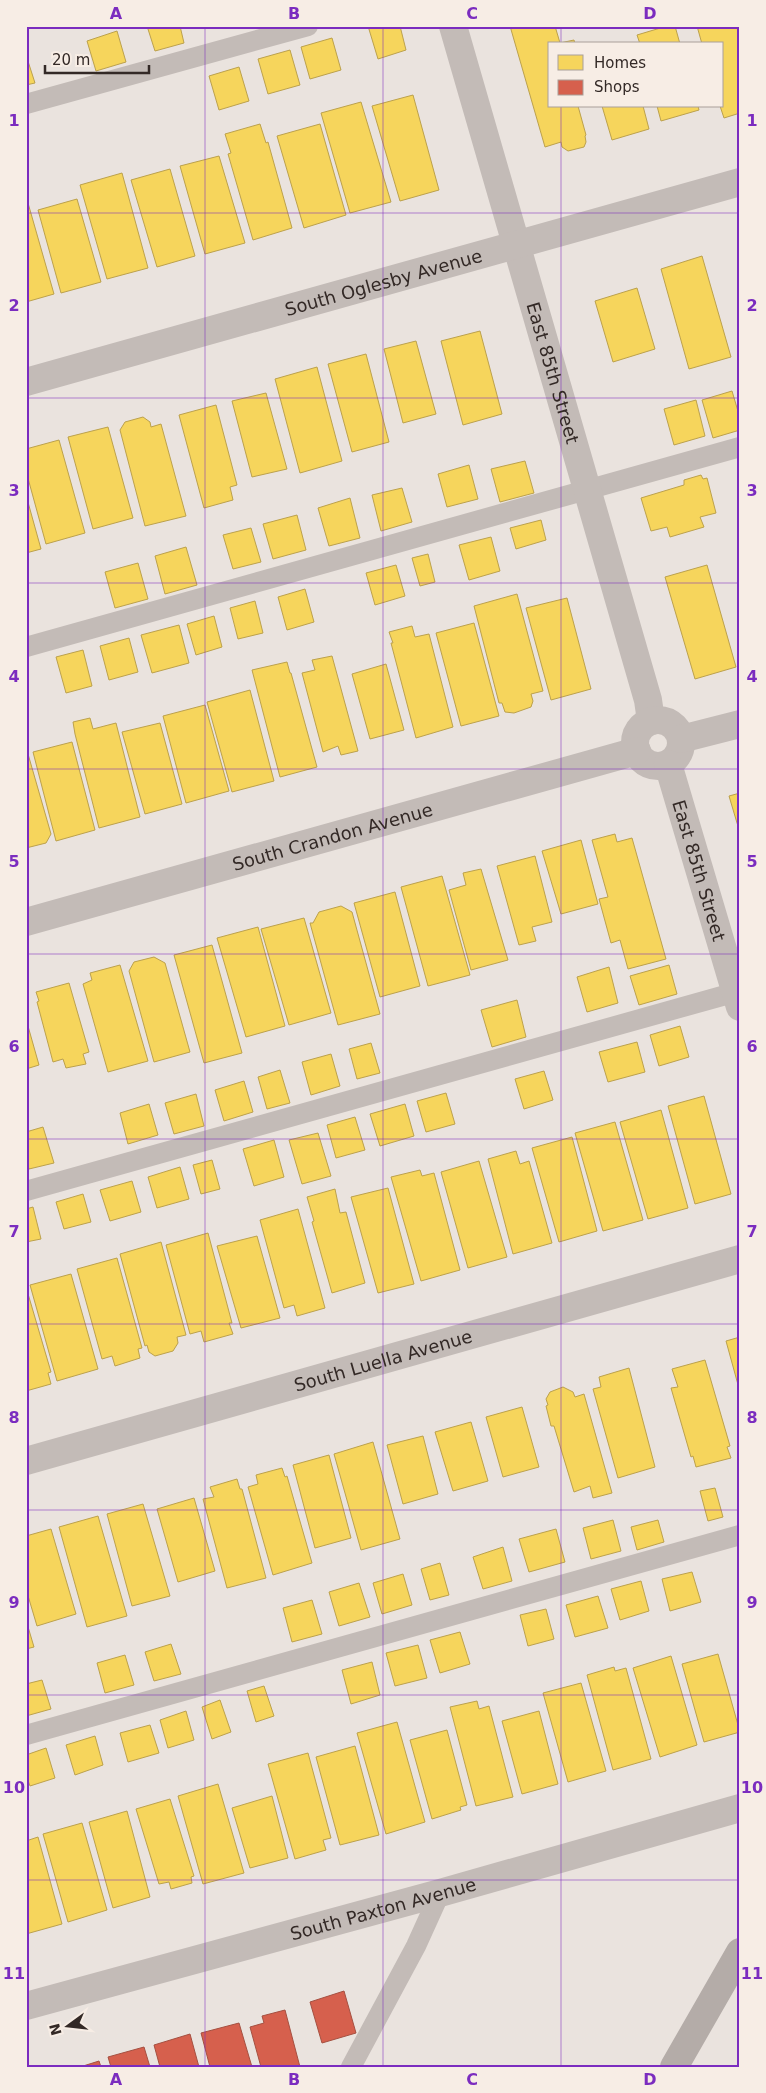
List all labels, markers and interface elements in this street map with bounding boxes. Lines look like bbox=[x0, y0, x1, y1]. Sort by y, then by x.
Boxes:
text: A bbox=[110, 4, 123, 23]
text: B bbox=[288, 4, 300, 23]
text: C bbox=[466, 4, 478, 23]
text: D bbox=[643, 4, 657, 23]
scale bar bbox=[45, 42, 149, 74]
legend bbox=[548, 42, 724, 108]
text: 20 m bbox=[52, 51, 90, 69]
text: Homes bbox=[594, 54, 646, 72]
text: Shops bbox=[594, 78, 640, 96]
text: 1 bbox=[8, 111, 20, 130]
text: 1 bbox=[746, 111, 758, 130]
street label: South Oglesby Avenue bbox=[282, 244, 484, 320]
text: 2 bbox=[8, 296, 20, 315]
text: 2 bbox=[746, 296, 758, 315]
street label: East 85th Street bbox=[523, 300, 584, 446]
text: 3 bbox=[8, 481, 20, 500]
text: 3 bbox=[746, 481, 758, 500]
text: 4 bbox=[8, 667, 20, 686]
text: 4 bbox=[746, 667, 758, 686]
street label: East 85th Street bbox=[669, 797, 730, 944]
street label: South Crandon Avenue bbox=[230, 798, 435, 874]
text: 5 bbox=[8, 852, 20, 871]
text: 5 bbox=[746, 852, 758, 871]
text: 6 bbox=[8, 1037, 20, 1056]
text: 6 bbox=[746, 1037, 758, 1056]
text: 7 bbox=[8, 1222, 20, 1241]
text: 7 bbox=[746, 1222, 758, 1241]
street label: South Luella Avenue bbox=[292, 1325, 474, 1395]
text: 8 bbox=[8, 1408, 20, 1427]
text: 8 bbox=[746, 1408, 758, 1427]
text: 9 bbox=[8, 1593, 20, 1612]
text: 9 bbox=[746, 1593, 758, 1612]
text: 10 bbox=[3, 1778, 25, 1797]
text: 10 bbox=[741, 1778, 763, 1797]
street label: South Paxton Avenue bbox=[288, 1873, 478, 1944]
text: 11 bbox=[3, 1964, 25, 1983]
text: 11 bbox=[741, 1964, 763, 1983]
north arrow bbox=[42, 2000, 92, 2050]
text: N bbox=[46, 2022, 65, 2037]
text: A bbox=[110, 2070, 123, 2089]
text: B bbox=[288, 2070, 300, 2089]
text: C bbox=[466, 2070, 478, 2089]
text: D bbox=[643, 2070, 657, 2089]

